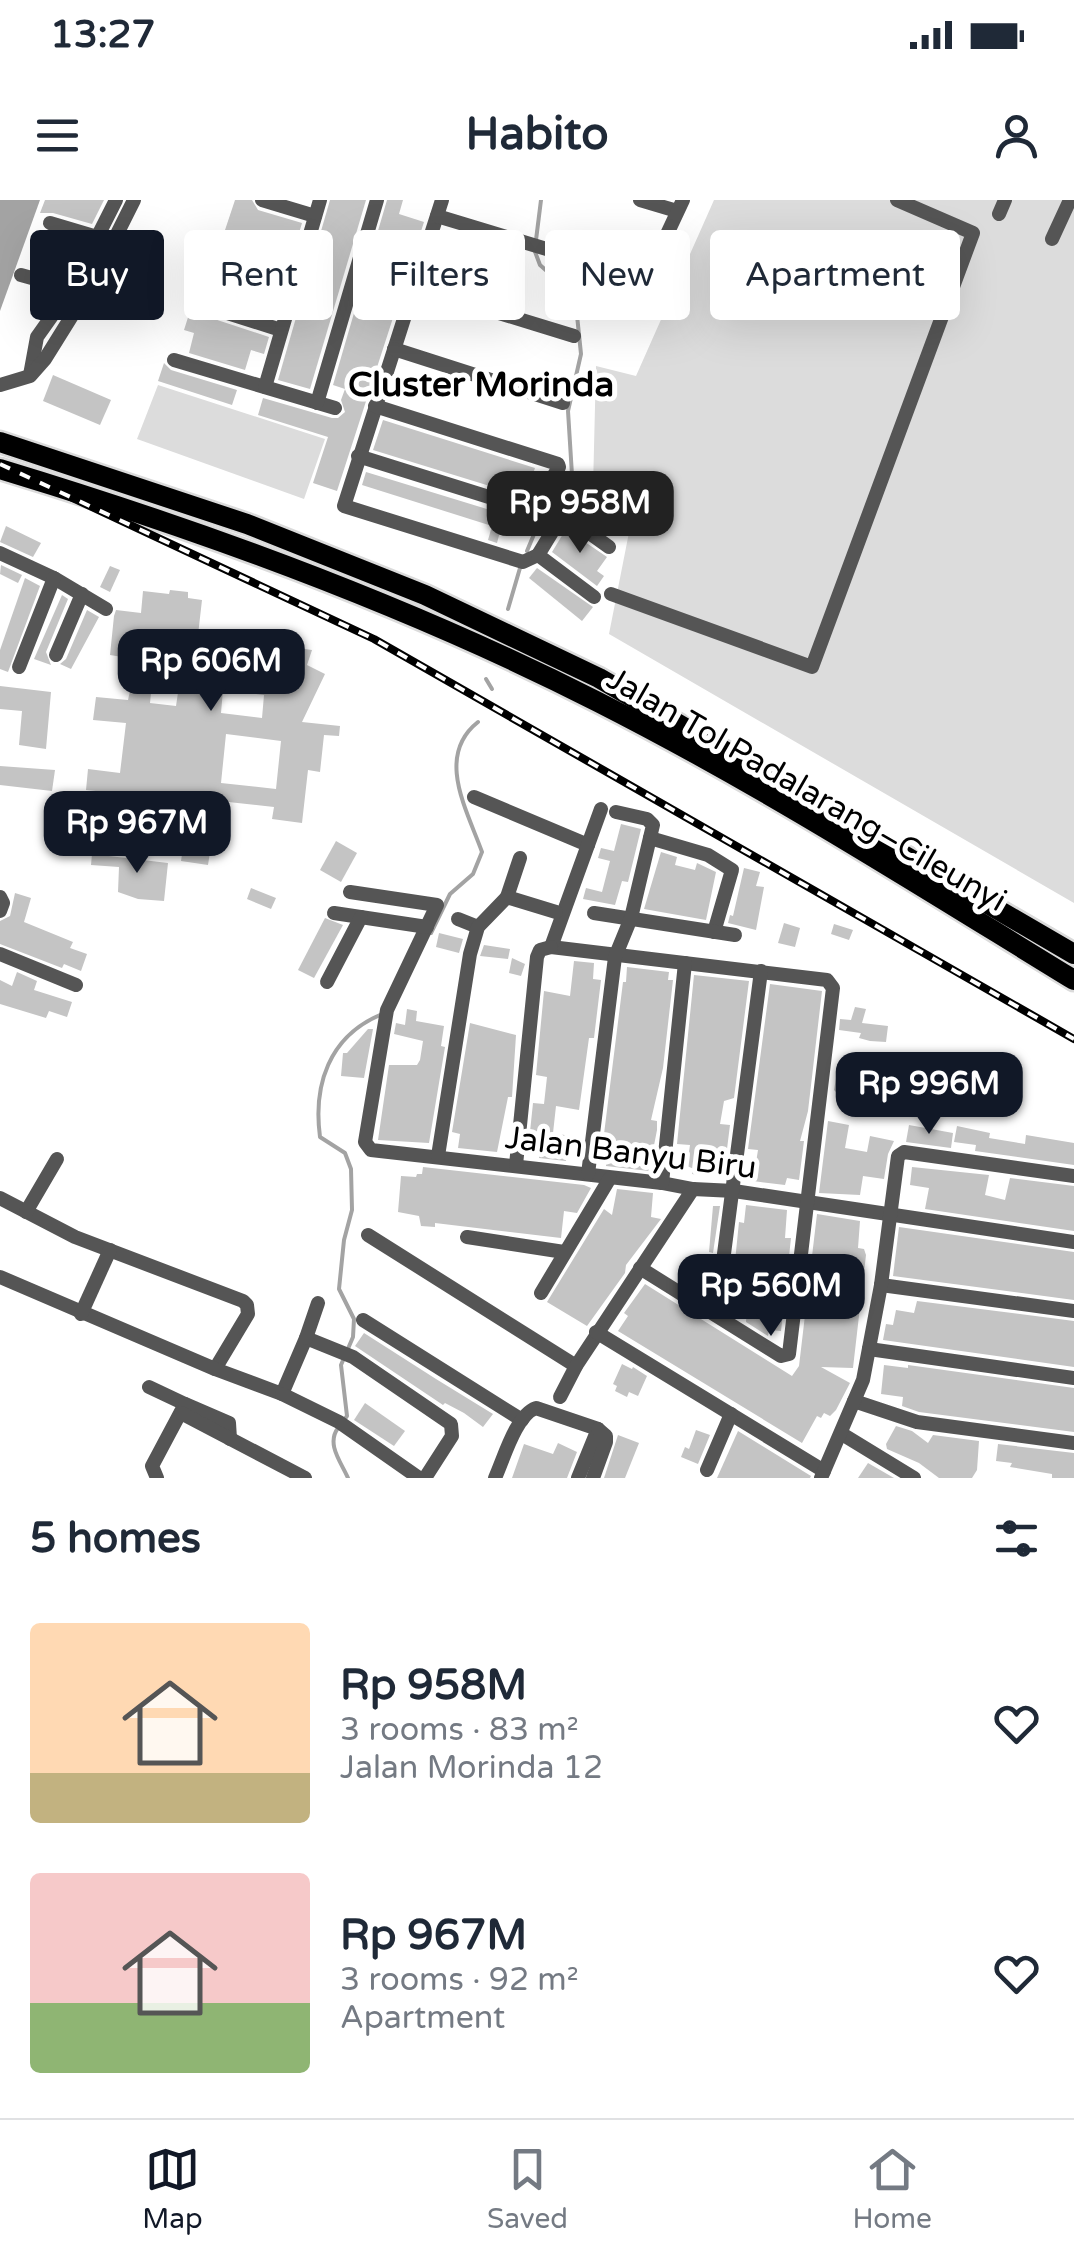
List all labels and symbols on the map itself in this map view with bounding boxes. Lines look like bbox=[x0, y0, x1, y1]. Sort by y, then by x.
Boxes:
district label: Cluster Morinda bbox=[348, 364, 614, 406]
pin: Rp 958M bbox=[488, 471, 672, 556]
pin: Rp 606M bbox=[119, 629, 303, 714]
street label: Jalan Tol Padalarang–Cileunyi bbox=[600, 660, 1013, 920]
pin: Rp 967M bbox=[45, 791, 229, 876]
pin: Rp 996M bbox=[837, 1052, 1021, 1137]
street label: Jalan Banyu Biru bbox=[503, 1119, 759, 1187]
pin: Rp 560M bbox=[679, 1254, 863, 1339]

